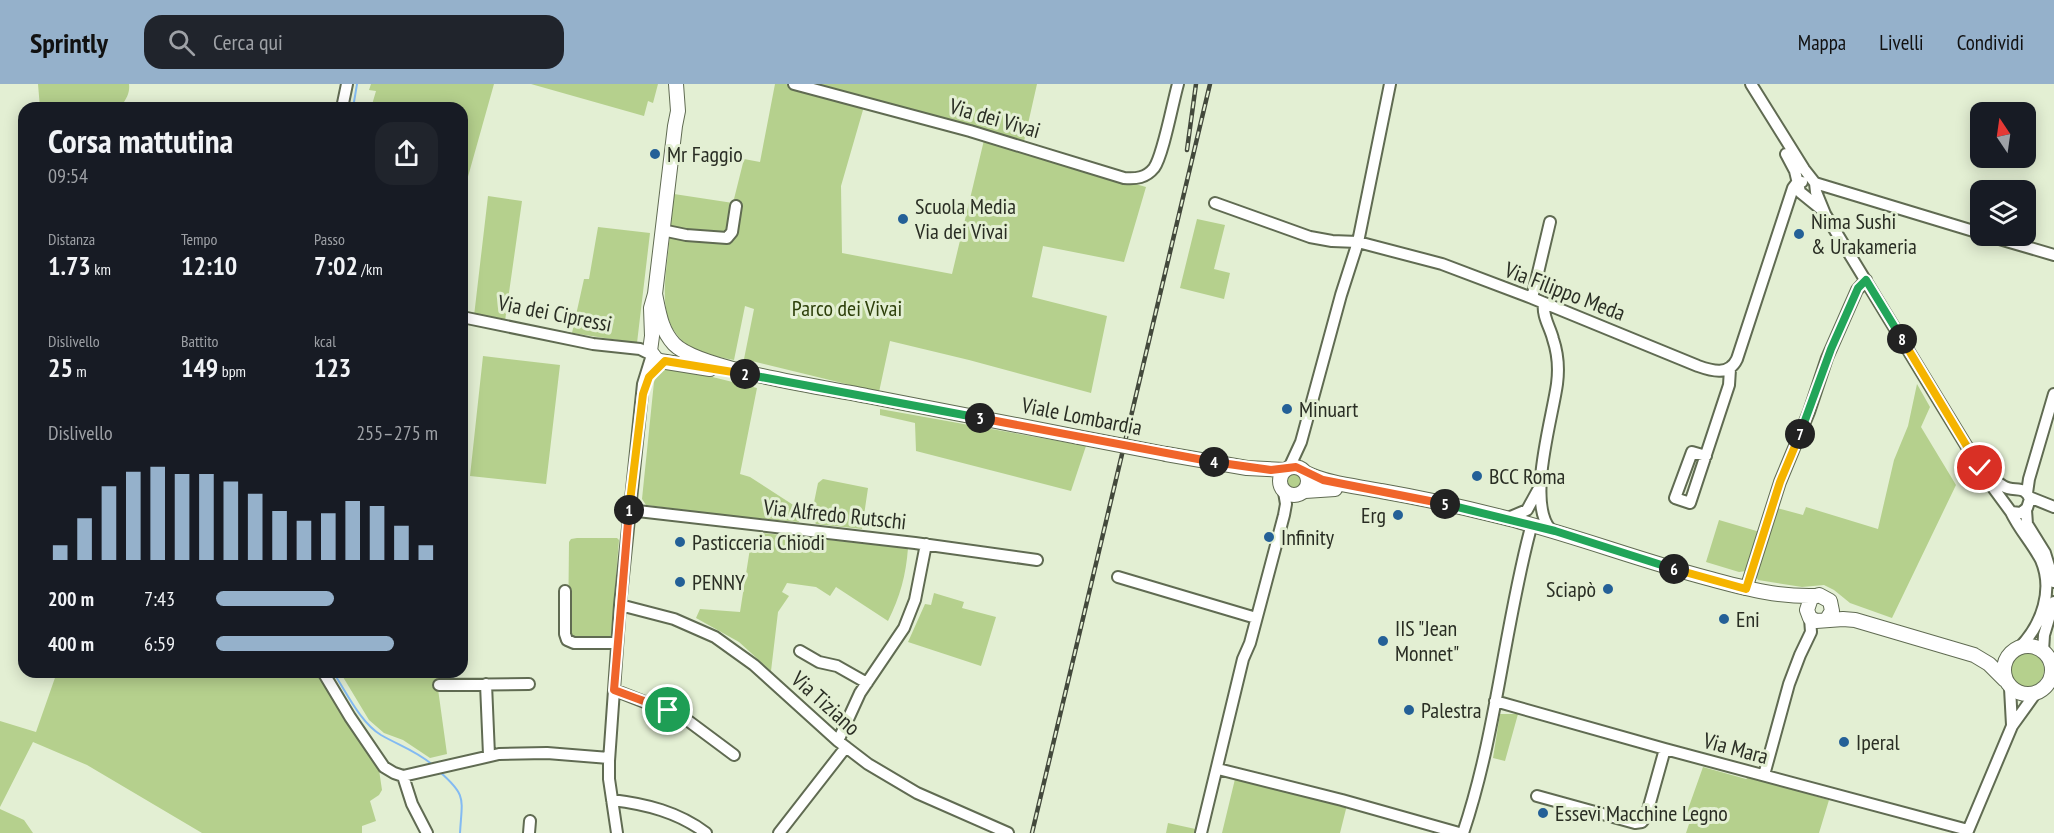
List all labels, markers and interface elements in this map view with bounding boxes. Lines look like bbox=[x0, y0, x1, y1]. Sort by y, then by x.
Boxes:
search box bbox=[144, 15, 564, 69]
text: Sprintly bbox=[30, 24, 108, 61]
icon: search bbox=[165, 26, 198, 59]
text: Cerca qui bbox=[213, 28, 283, 56]
text: Mappa bbox=[1798, 29, 1846, 56]
text: Livelli bbox=[1879, 29, 1924, 56]
text: Condividi bbox=[1957, 29, 2024, 56]
street label: Via dei Vivai bbox=[945, 91, 1044, 144]
north arrow bbox=[1970, 102, 2036, 168]
map controls bbox=[1970, 102, 2036, 246]
text: Corsa mattutina bbox=[48, 119, 233, 162]
button: share bbox=[375, 122, 438, 185]
place label: Mr Faggio bbox=[667, 140, 743, 168]
marker: Mr Faggio bbox=[648, 147, 662, 161]
text: 09:54 bbox=[48, 163, 88, 189]
button: layers bbox=[1970, 180, 2036, 246]
place label: Scuola Media Via dei Vivai bbox=[914, 192, 1016, 245]
place label: Nima Sushi & Urakameria bbox=[1811, 207, 1917, 260]
marker: Scuola Media Via dei Vivai bbox=[896, 212, 910, 226]
marker: Nima Sushi & Urakameria bbox=[1792, 227, 1806, 241]
text: Distanza bbox=[48, 229, 95, 249]
text: Tempo bbox=[181, 229, 217, 249]
text: Passo bbox=[314, 229, 345, 249]
text: 1.73 bbox=[48, 249, 91, 282]
text: 12:10 bbox=[181, 249, 237, 282]
text: 7:02 bbox=[314, 249, 358, 282]
street label: Via Filippo Meda bbox=[1500, 255, 1629, 327]
text: km bbox=[91, 259, 111, 279]
text: /km bbox=[358, 259, 383, 279]
street label: Via dei Cipressi bbox=[495, 288, 614, 338]
park label: Parco dei Vivai bbox=[792, 294, 902, 322]
pin: 8 bbox=[1887, 324, 1917, 354]
text: 8 bbox=[1898, 329, 1906, 349]
text: Dislivello bbox=[48, 331, 100, 351]
text: Battito bbox=[181, 331, 218, 351]
text: kcal bbox=[314, 331, 336, 351]
text: 25 bbox=[48, 351, 73, 384]
text: 149 bbox=[181, 351, 218, 384]
text: 123 bbox=[314, 351, 351, 384]
pin: 2 bbox=[730, 359, 760, 389]
text: m bbox=[73, 361, 87, 381]
text: bpm bbox=[218, 361, 246, 381]
text: 2 bbox=[741, 364, 749, 384]
street label: Viale Lombardia bbox=[1018, 390, 1145, 441]
place label: Minuart bbox=[1299, 395, 1358, 423]
marker: Minuart bbox=[1280, 402, 1294, 416]
pin: 3 bbox=[965, 403, 995, 433]
text: 3 bbox=[976, 408, 984, 428]
pin: 7 bbox=[1785, 419, 1815, 449]
text: Dislivello bbox=[48, 420, 113, 446]
text: 255–275 m bbox=[356, 420, 438, 446]
text: 7 bbox=[1796, 424, 1804, 444]
pin bbox=[1954, 442, 2005, 493]
pin: 4 bbox=[1199, 447, 1229, 477]
icon: check bbox=[1963, 451, 1996, 484]
text: 4 bbox=[1210, 452, 1218, 472]
place label: BCC Roma bbox=[1489, 462, 1565, 490]
marker: BCC Roma bbox=[1470, 469, 1484, 483]
pin: 5 bbox=[1430, 489, 1460, 519]
street label: Via Alfredo Rutschi bbox=[761, 492, 908, 535]
text: 5 bbox=[1441, 494, 1449, 514]
pin: 1 bbox=[614, 495, 644, 525]
text: 1 bbox=[625, 500, 633, 520]
place label: Erg bbox=[1361, 501, 1386, 529]
marker: Erg bbox=[1391, 508, 1405, 522]
place label: Infinity bbox=[1281, 523, 1335, 551]
place label: Pasticceria Chiodi bbox=[692, 528, 825, 556]
marker: Infinity bbox=[1262, 530, 1276, 544]
marker: Pasticceria Chiodi bbox=[673, 535, 687, 549]
pin: 6 bbox=[1659, 554, 1689, 584]
text: 6 bbox=[1670, 559, 1678, 579]
place label: PENNY bbox=[692, 568, 745, 596]
marker: PENNY bbox=[673, 575, 687, 589]
place label: Sciapò bbox=[1546, 575, 1596, 603]
marker: Sciapò bbox=[1601, 582, 1615, 596]
text: 200 m bbox=[48, 586, 94, 612]
text: 7:43 bbox=[144, 586, 175, 612]
place label: Eni bbox=[1736, 605, 1760, 633]
marker: Eni bbox=[1717, 612, 1731, 626]
place label: IIS "Jean Monnet" bbox=[1395, 614, 1459, 667]
text: 400 m bbox=[48, 631, 94, 657]
text: 6:59 bbox=[144, 631, 175, 657]
marker: IIS "Jean Monnet" bbox=[1376, 634, 1390, 648]
street label: Via Tiziano bbox=[785, 664, 866, 741]
pin bbox=[642, 684, 693, 735]
icon: arrive bbox=[651, 693, 684, 726]
place label: Palestra bbox=[1421, 696, 1482, 724]
marker: Palestra bbox=[1402, 703, 1416, 717]
street label: Via Mara bbox=[1699, 726, 1772, 770]
place label: Iperal bbox=[1856, 728, 1901, 756]
marker: Iperal bbox=[1837, 735, 1851, 749]
place label: Essevi Macchine Legno bbox=[1555, 799, 1728, 827]
marker: Essevi Macchine Legno bbox=[1536, 806, 1550, 820]

